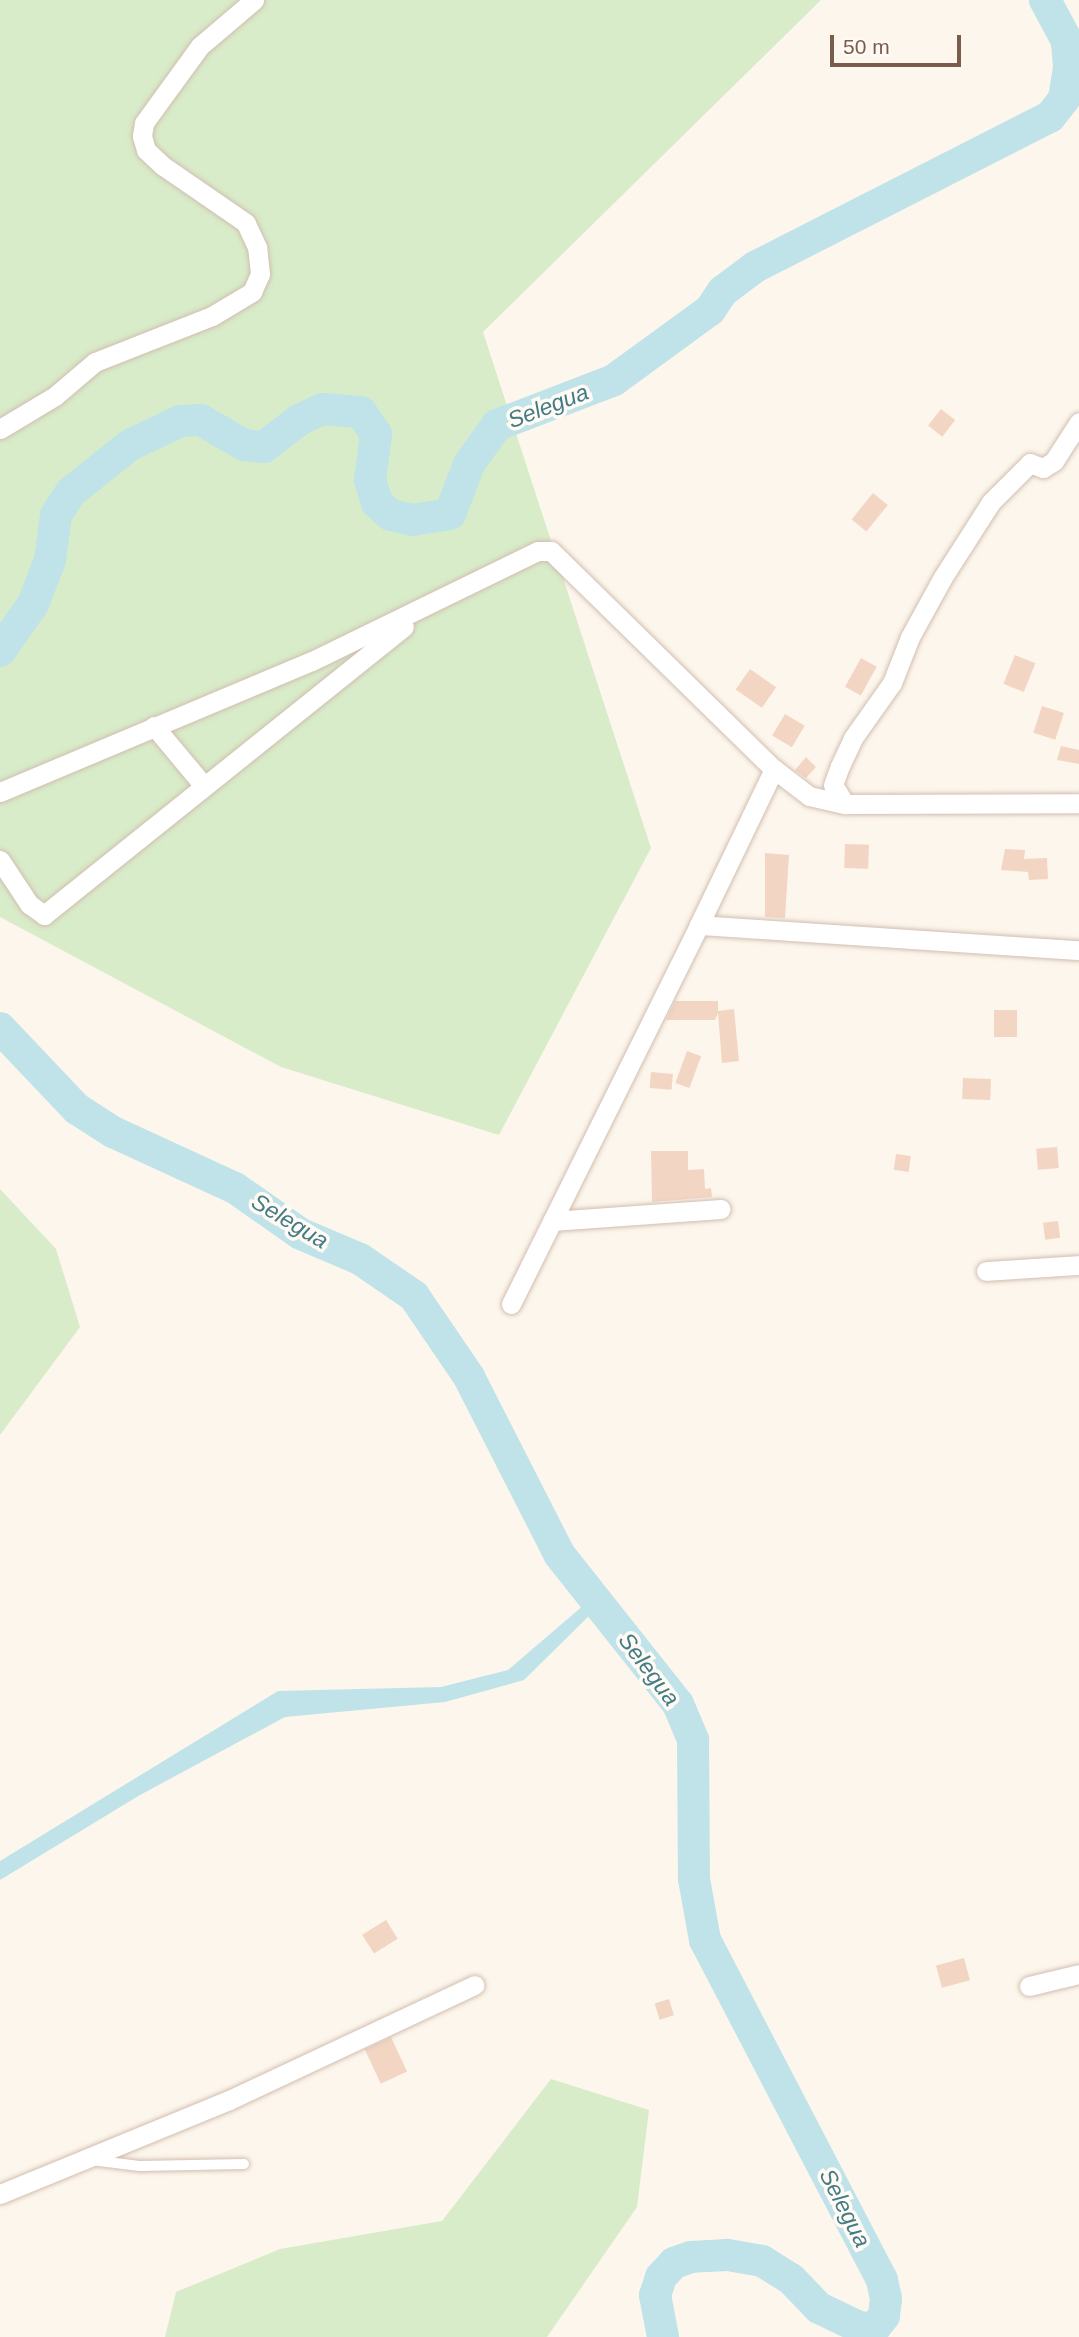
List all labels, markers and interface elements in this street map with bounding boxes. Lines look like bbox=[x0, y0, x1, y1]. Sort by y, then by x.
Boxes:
scale bar bbox=[834, 21, 965, 65]
text: 50 m bbox=[843, 35, 890, 58]
water label: Selegua bbox=[504, 378, 592, 434]
water label: Selegua bbox=[247, 1187, 333, 1255]
water label: Selegua bbox=[613, 1627, 685, 1711]
water label: Selegua bbox=[814, 2164, 876, 2252]

